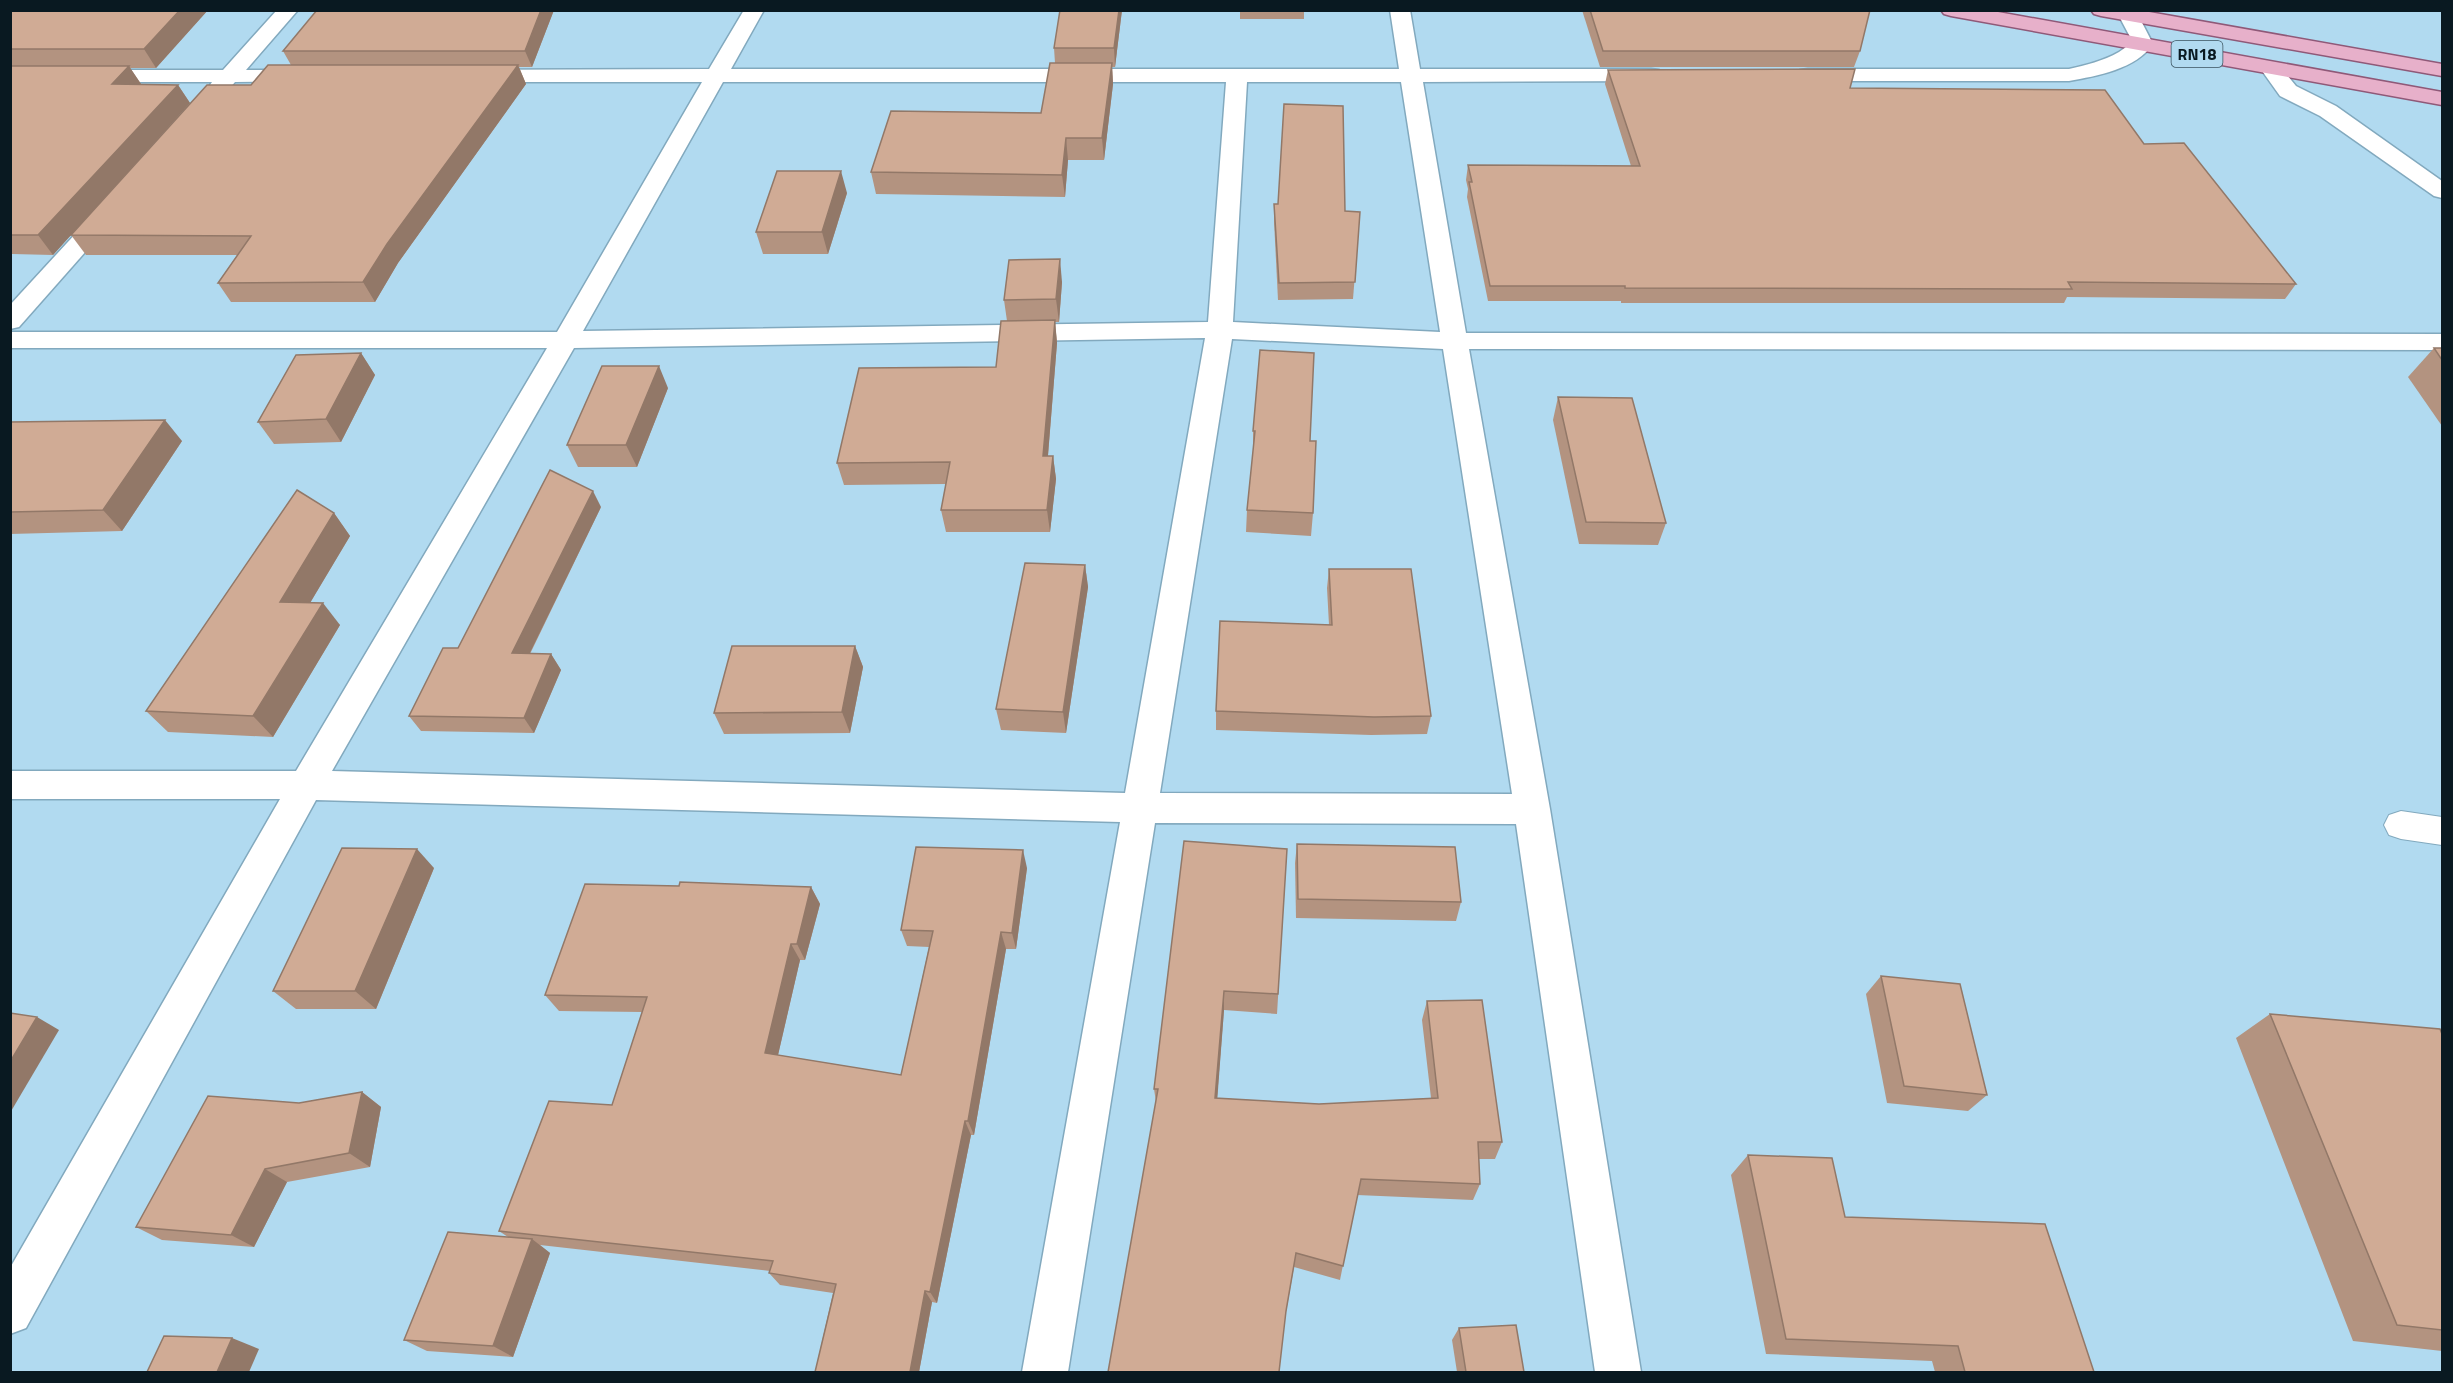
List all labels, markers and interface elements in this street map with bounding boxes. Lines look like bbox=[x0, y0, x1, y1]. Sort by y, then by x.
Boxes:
road number: RN18 bbox=[2172, 41, 2222, 67]

